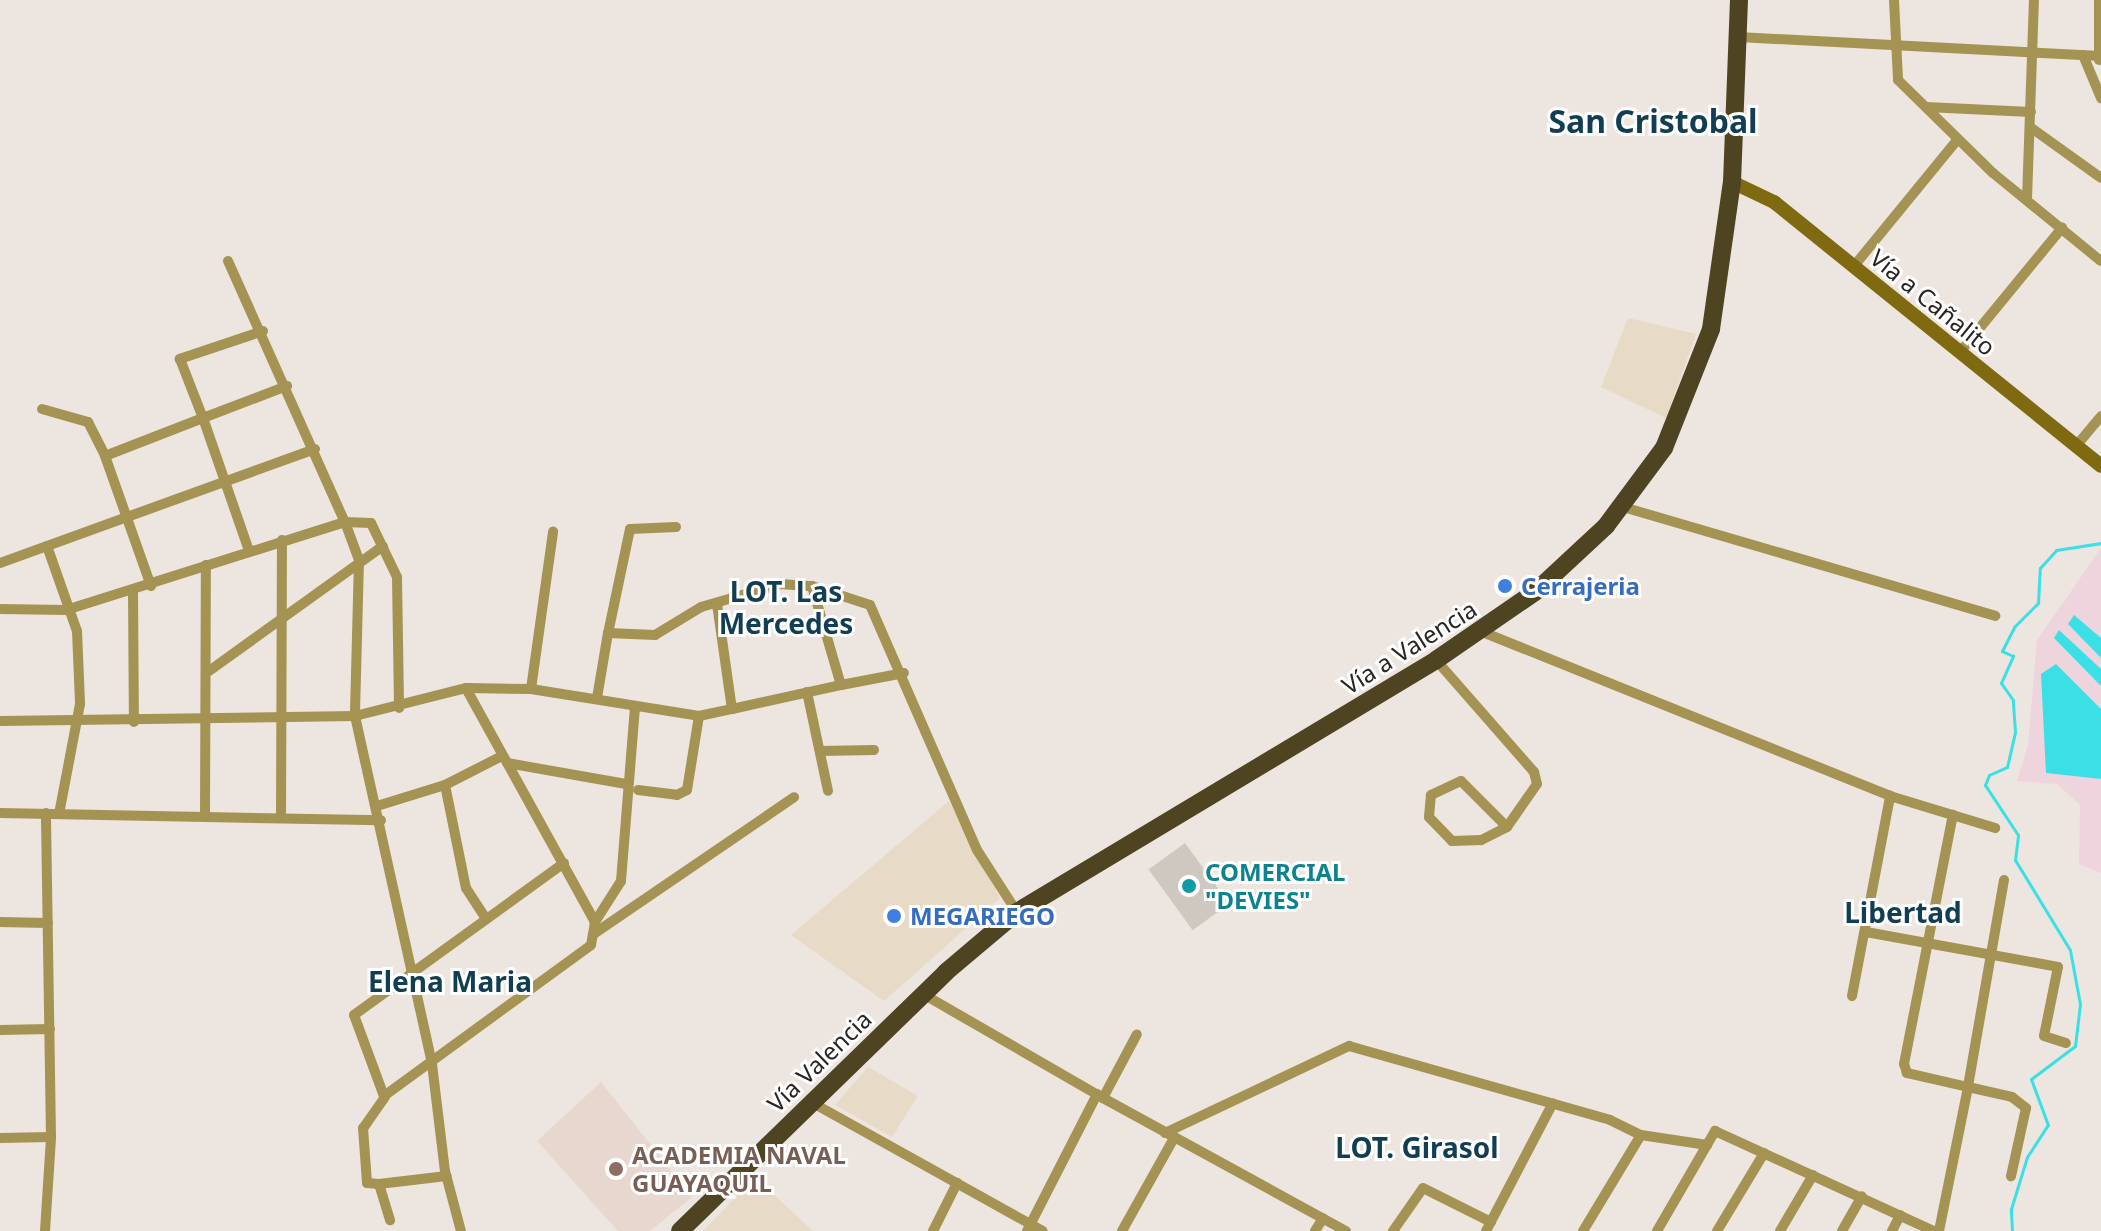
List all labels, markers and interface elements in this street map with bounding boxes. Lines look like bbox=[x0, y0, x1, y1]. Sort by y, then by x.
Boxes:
district label: San Cristobal bbox=[1548, 102, 1758, 140]
street label: Vía a Cañalito bbox=[1865, 243, 2001, 361]
place label: Cerrajeria bbox=[1521, 572, 1640, 600]
district label: LOT. Las Mercedes bbox=[719, 574, 853, 640]
marker: Cerrajeria bbox=[1496, 577, 1514, 595]
street label: Vía a Valencia bbox=[1336, 594, 1482, 700]
place label: COMERCIAL "DEVIES" bbox=[1205, 858, 1345, 914]
marker: COMERCIAL "DEVIES" bbox=[1180, 877, 1198, 895]
district label: Libertad bbox=[1844, 895, 1962, 929]
place label: MEGARIEGO bbox=[910, 902, 1055, 930]
marker: MEGARIEGO bbox=[885, 907, 903, 925]
district label: Elena Maria bbox=[368, 964, 532, 998]
street label: Vía Valencia bbox=[761, 1004, 877, 1118]
district label: LOT. Girasol bbox=[1335, 1130, 1499, 1164]
place label: ACADEMIA NAVAL GUAYAQUIL bbox=[632, 1141, 846, 1197]
marker: ACADEMIA NAVAL GUAYAQUIL bbox=[607, 1160, 625, 1178]

